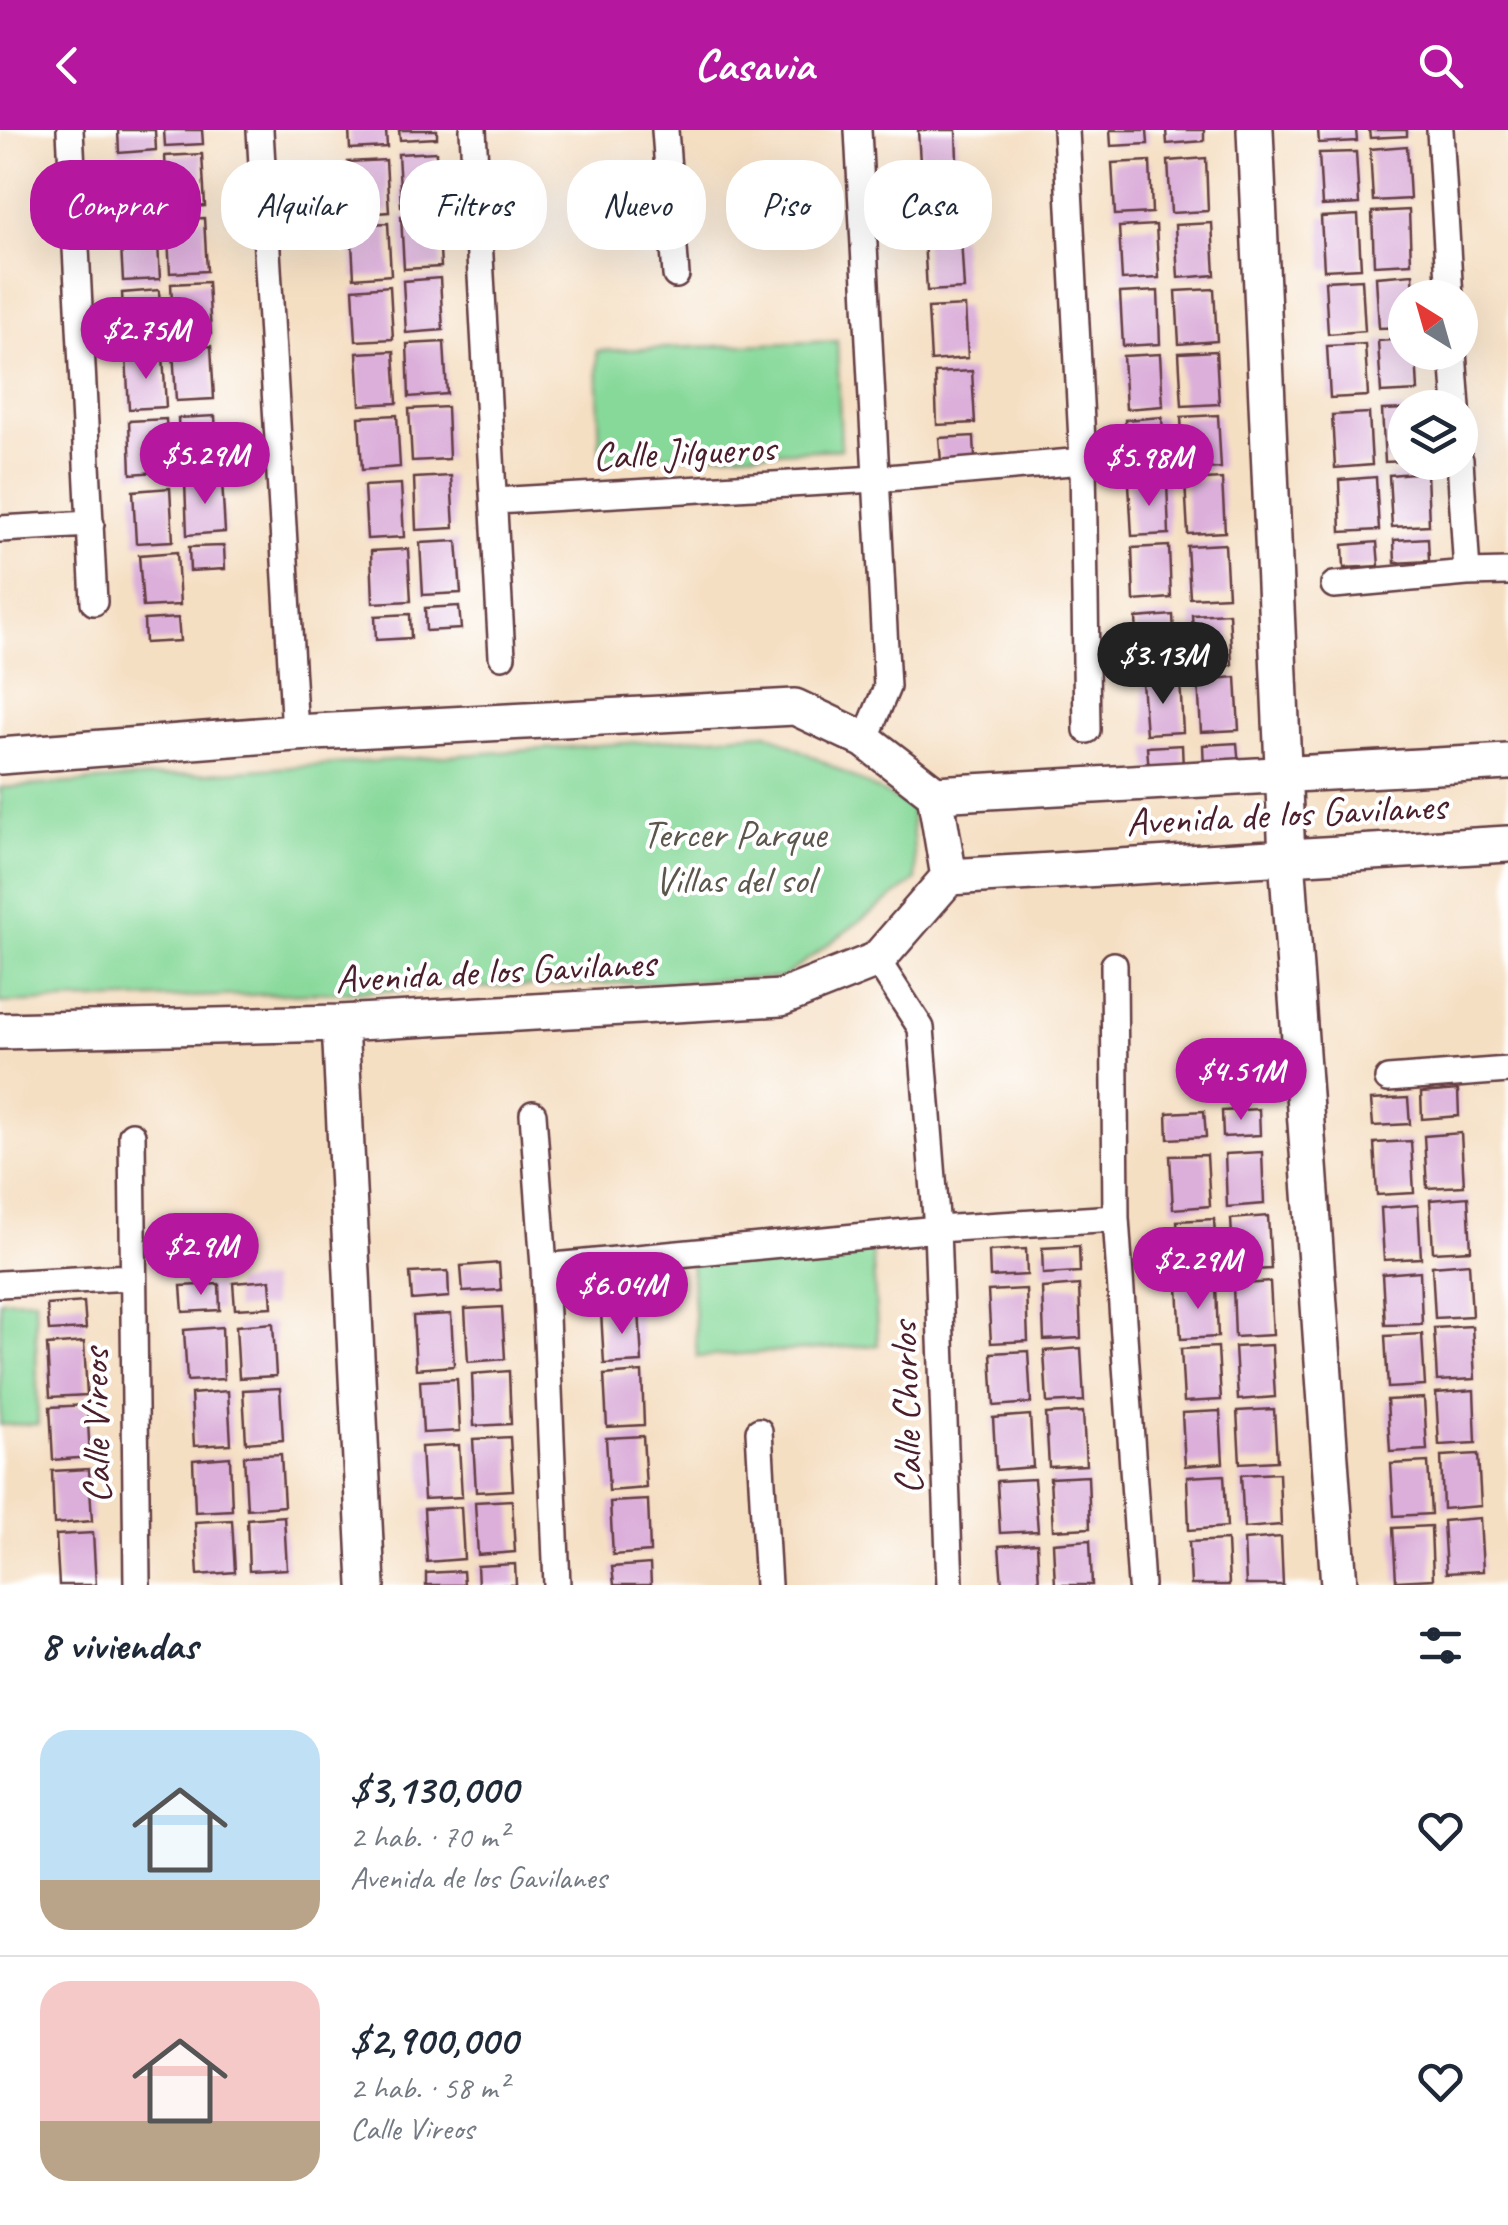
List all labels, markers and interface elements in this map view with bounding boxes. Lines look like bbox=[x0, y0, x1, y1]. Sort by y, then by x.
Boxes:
text: Casavia bbox=[694, 37, 814, 94]
icon: back bbox=[40, 38, 95, 93]
icon: search bbox=[1413, 38, 1468, 93]
chip: Comprar bbox=[30, 160, 201, 250]
chip: Alquilar bbox=[221, 160, 380, 250]
chip: Filtros bbox=[400, 160, 547, 250]
chip: Nuevo bbox=[567, 160, 706, 250]
chip: Piso bbox=[726, 160, 844, 250]
chip: Casa bbox=[864, 160, 992, 250]
north arrow bbox=[1388, 280, 1478, 370]
map controls bbox=[1388, 280, 1478, 480]
pin: $2.75M bbox=[65, 297, 227, 382]
text: $2.75M bbox=[103, 309, 189, 350]
button: layers bbox=[1388, 390, 1478, 480]
pin: $5.29M bbox=[124, 422, 286, 507]
street label: Calle Jilgueros bbox=[591, 422, 780, 482]
pin: $5.98M bbox=[1068, 424, 1230, 509]
text: $5.29M bbox=[162, 434, 248, 475]
text: $5.98M bbox=[1106, 436, 1192, 477]
pin: $3.13M bbox=[1082, 622, 1244, 707]
text: $3.13M bbox=[1119, 634, 1207, 675]
street label: Avenida de los Gavilanes bbox=[1125, 780, 1451, 847]
park label: Tercer Parque Villas del sol bbox=[642, 809, 829, 905]
street label: Avenida de los Gavilanes bbox=[334, 937, 660, 1004]
pin: $4.51M bbox=[1160, 1038, 1322, 1123]
text: $4.51M bbox=[1198, 1050, 1284, 1091]
pin: $2.9M bbox=[131, 1213, 271, 1298]
text: $2.9M bbox=[165, 1225, 237, 1266]
pin: $2.29M bbox=[1117, 1227, 1279, 1312]
text: $2.29M bbox=[1155, 1239, 1241, 1280]
pin: $6.04M bbox=[541, 1252, 703, 1337]
text: $6.04M bbox=[578, 1264, 666, 1305]
street label: Calle Chorlos bbox=[878, 1317, 934, 1495]
street label: Calle Vireos bbox=[70, 1345, 122, 1504]
icon: filters bbox=[1413, 1618, 1468, 1673]
text: 8 viviendas bbox=[40, 1619, 197, 1672]
text: $3,130,000 bbox=[350, 1763, 518, 1816]
icon: home bbox=[120, 1770, 240, 1890]
icon: heart bbox=[1413, 1803, 1468, 1858]
text: 2 hab. · 70 m² bbox=[350, 1816, 507, 1857]
text: Avenida de los Gavilanes bbox=[350, 1857, 606, 1898]
text: $2,900,000 bbox=[350, 2014, 517, 2067]
icon: home bbox=[120, 2021, 240, 2141]
icon: heart bbox=[1413, 2054, 1468, 2109]
text: 2 hab. · 58 m² bbox=[350, 2067, 507, 2108]
text: Calle Vireos bbox=[350, 2108, 474, 2149]

